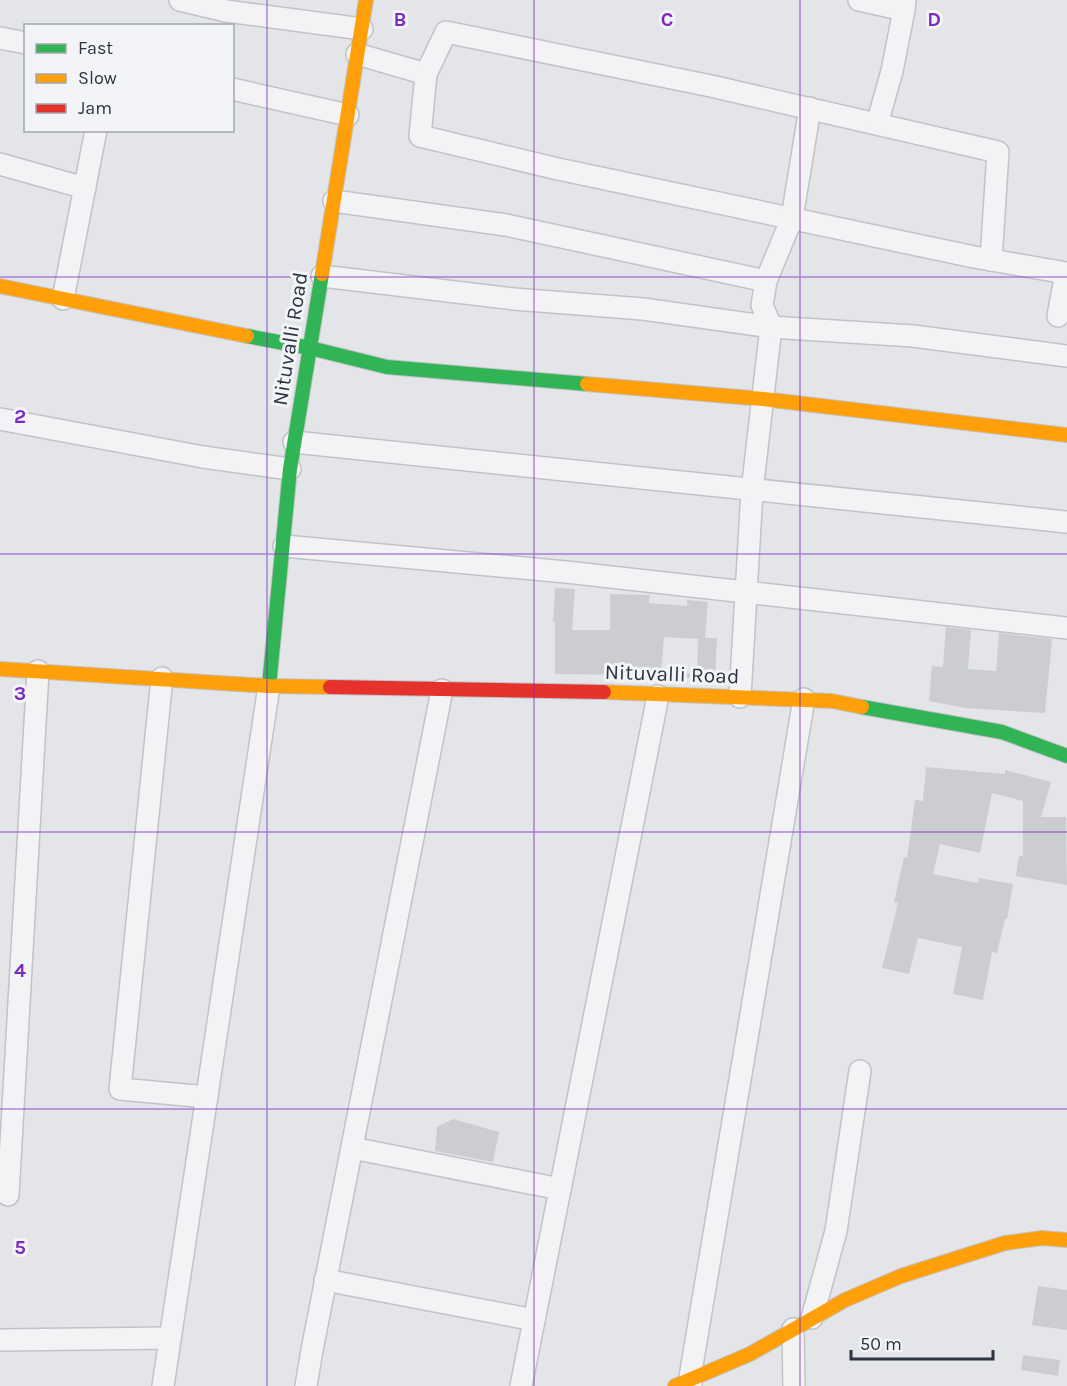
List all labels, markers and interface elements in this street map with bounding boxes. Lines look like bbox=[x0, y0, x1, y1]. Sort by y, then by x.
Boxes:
text: B bbox=[394, 8, 406, 31]
text: C bbox=[661, 8, 673, 31]
text: D bbox=[927, 8, 941, 31]
legend bbox=[24, 24, 234, 132]
text: Fast bbox=[78, 37, 113, 59]
text: Slow bbox=[78, 67, 117, 89]
text: Jam bbox=[78, 97, 112, 119]
street label: Nituvalli Road bbox=[268, 271, 312, 407]
text: 2 bbox=[14, 405, 26, 428]
street label: Nituvalli Road bbox=[604, 660, 740, 688]
text: 3 bbox=[14, 682, 26, 705]
text: 4 bbox=[14, 959, 26, 982]
text: 5 bbox=[14, 1236, 26, 1259]
scale bar bbox=[851, 1323, 994, 1361]
text: 50 m bbox=[860, 1333, 902, 1355]

